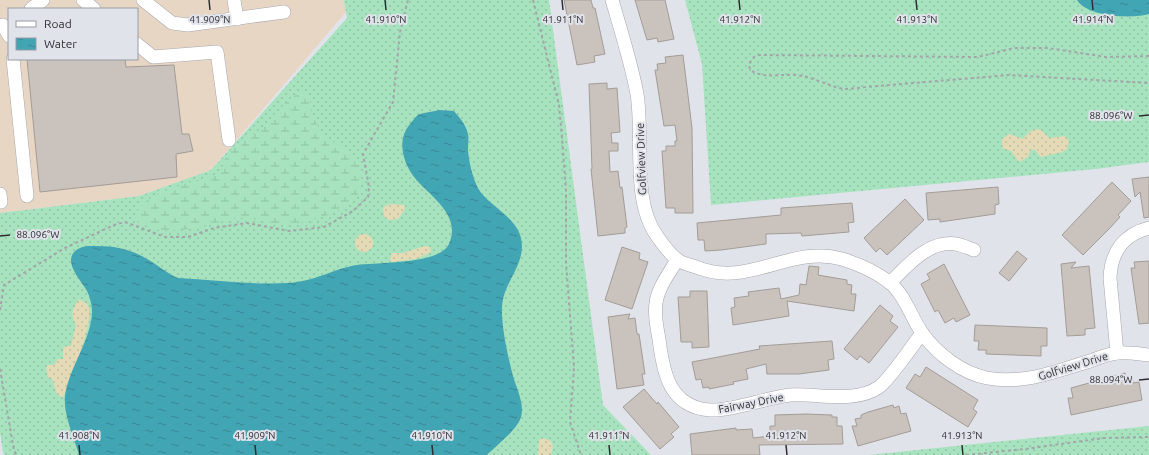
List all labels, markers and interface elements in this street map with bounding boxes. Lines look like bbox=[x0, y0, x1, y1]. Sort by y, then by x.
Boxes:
legend bbox=[8, 8, 138, 60]
text: 41.909°N bbox=[189, 14, 231, 25]
text: 41.910°N bbox=[365, 14, 407, 25]
text: 41.911°N bbox=[542, 14, 584, 25]
text: 41.912°N bbox=[719, 14, 761, 25]
text: 41.913°N bbox=[896, 14, 938, 25]
text: 41.914°N bbox=[1072, 14, 1114, 25]
text: Road bbox=[44, 17, 72, 30]
text: Water bbox=[44, 37, 77, 50]
text: 88.096°W bbox=[1089, 110, 1133, 121]
street label: Golfview Drive bbox=[634, 123, 648, 195]
text: 88.096°W bbox=[16, 229, 60, 240]
street label: Golfview Drive bbox=[1037, 350, 1109, 382]
text: 88.094°W bbox=[1089, 374, 1133, 385]
street label: Fairway Drive bbox=[717, 391, 785, 415]
text: 41.908°N bbox=[58, 430, 100, 441]
text: 41.909°N bbox=[234, 430, 276, 441]
text: 41.910°N bbox=[411, 430, 453, 441]
text: 41.911°N bbox=[588, 430, 630, 441]
text: 41.912°N bbox=[765, 430, 807, 441]
text: 41.913°N bbox=[941, 430, 983, 441]

